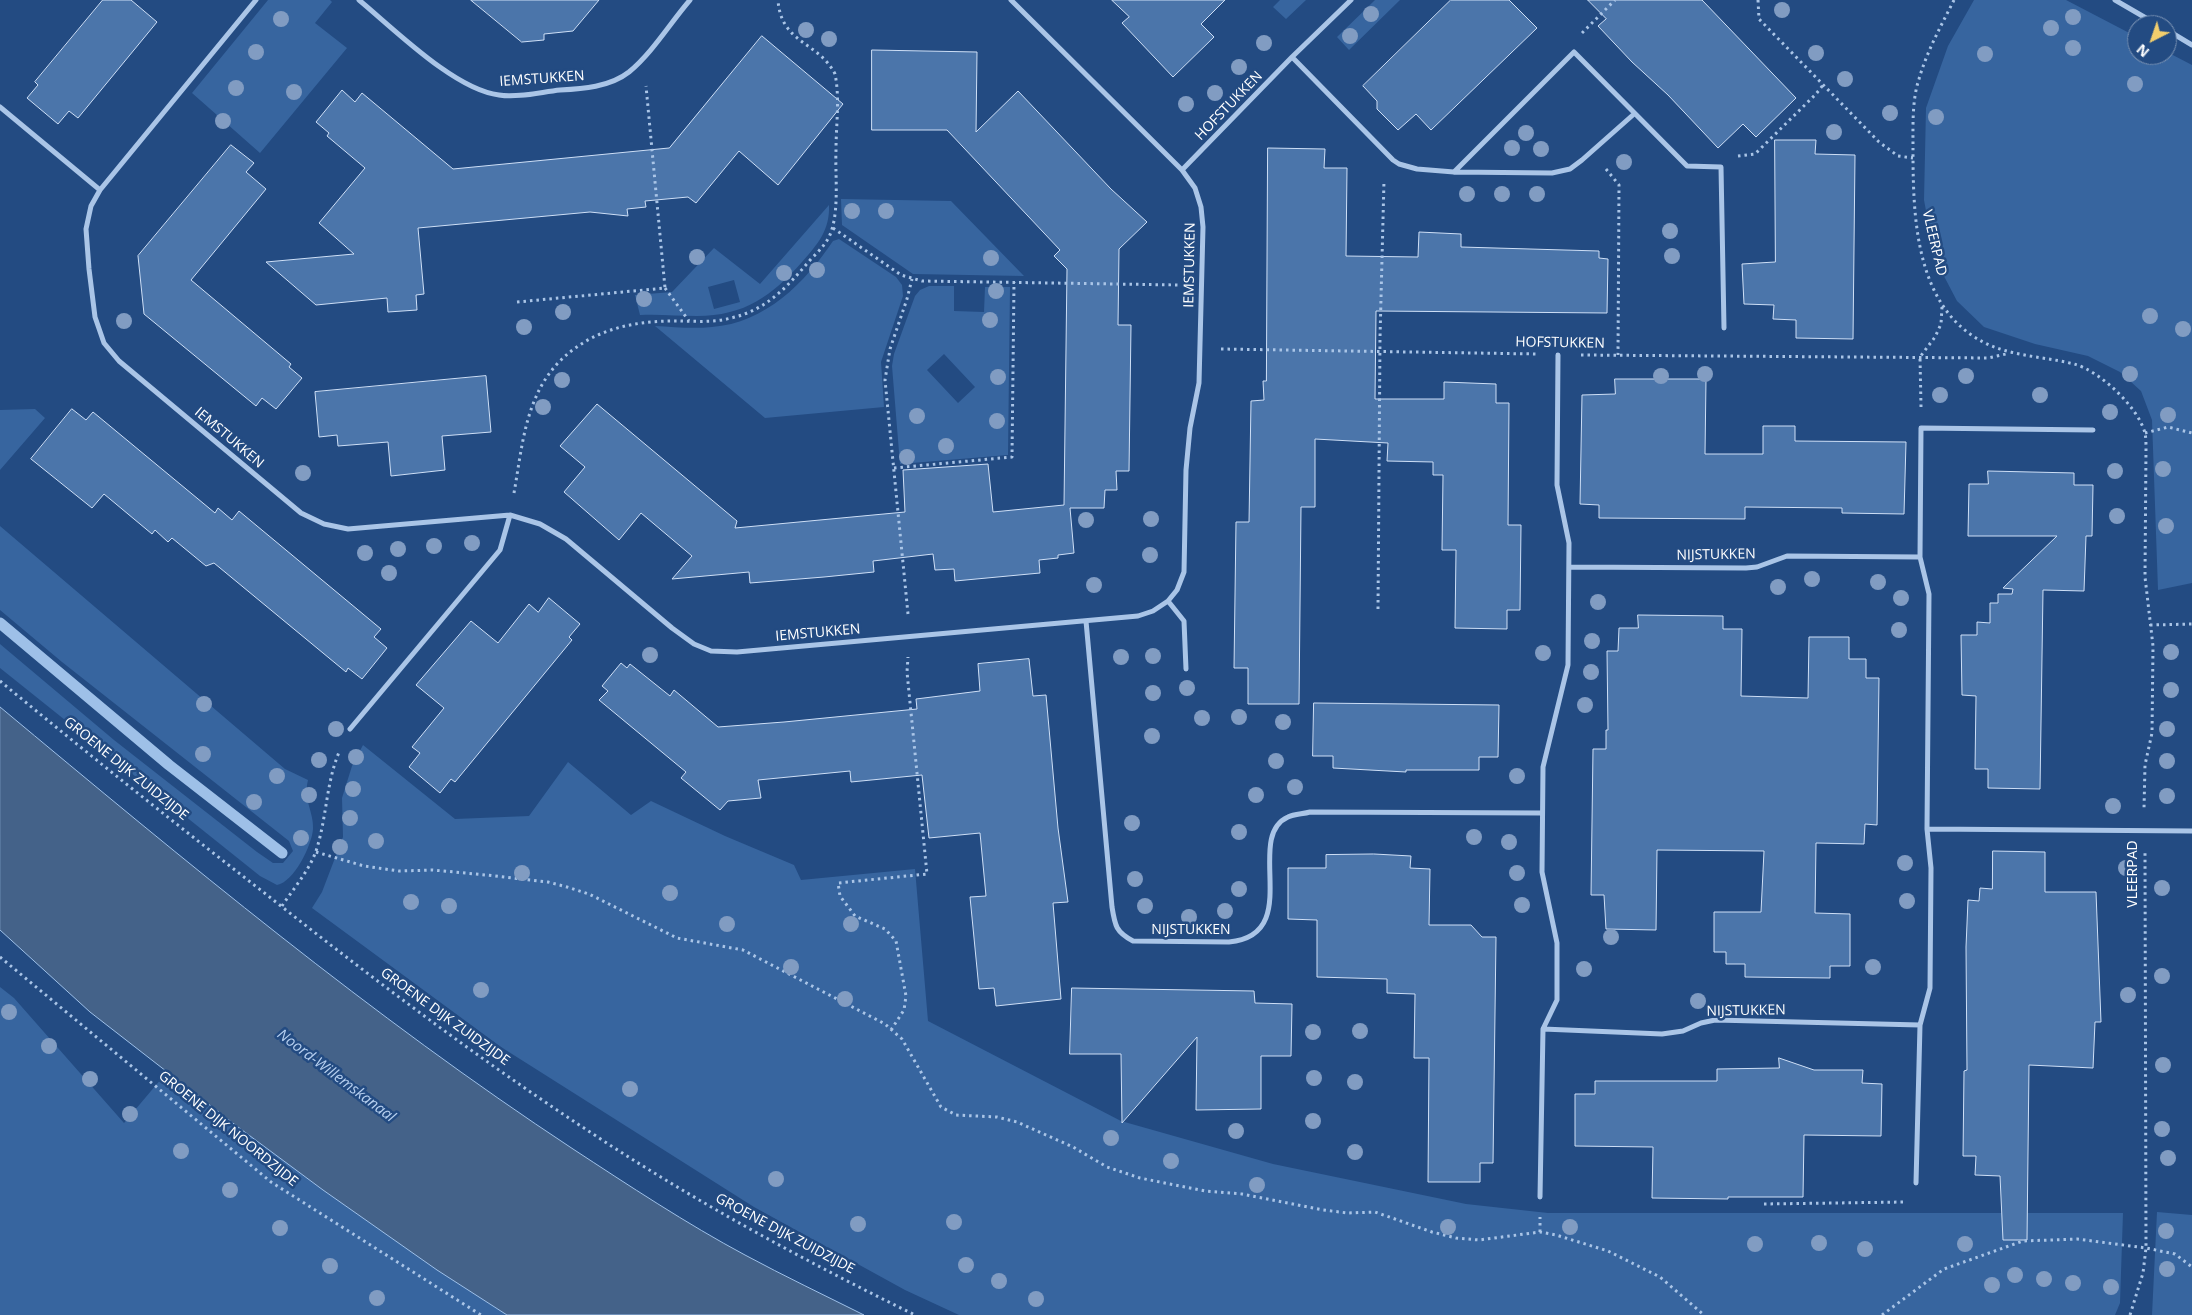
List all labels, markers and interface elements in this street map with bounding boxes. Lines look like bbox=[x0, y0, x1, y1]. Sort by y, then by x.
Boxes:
north arrow bbox=[2127, 15, 2177, 65]
text: N bbox=[2132, 40, 2153, 62]
street label: IEMSTUKKEN bbox=[499, 68, 585, 90]
street label: HOFSTUKKEN bbox=[1192, 68, 1266, 144]
street label: VLEERPAD bbox=[1918, 208, 1950, 278]
street label: IEMSTUKKEN bbox=[1181, 222, 1199, 308]
street label: HOFSTUKKEN bbox=[1515, 334, 1605, 352]
street label: IEMSTUKKEN bbox=[191, 404, 267, 472]
street label: NIJSTUKKEN bbox=[1676, 546, 1756, 564]
street label: IEMSTUKKEN bbox=[775, 621, 861, 645]
street label: GROENE DIJK ZUIDZIJDE bbox=[60, 714, 192, 824]
street label: VLEERPAD bbox=[2125, 840, 2141, 908]
street label: NIJSTUKKEN bbox=[1151, 922, 1231, 938]
street label: GROENE DIJK ZUIDZIJDE bbox=[377, 965, 513, 1069]
street label: NIJSTUKKEN bbox=[1706, 1002, 1786, 1020]
water label: Noord-Willemskanaal bbox=[273, 1026, 399, 1126]
street label: GROENE DIJK NOORDZIJDE bbox=[155, 1068, 301, 1190]
street label: GROENE DIJK ZUIDZIJDE bbox=[712, 1190, 858, 1278]

